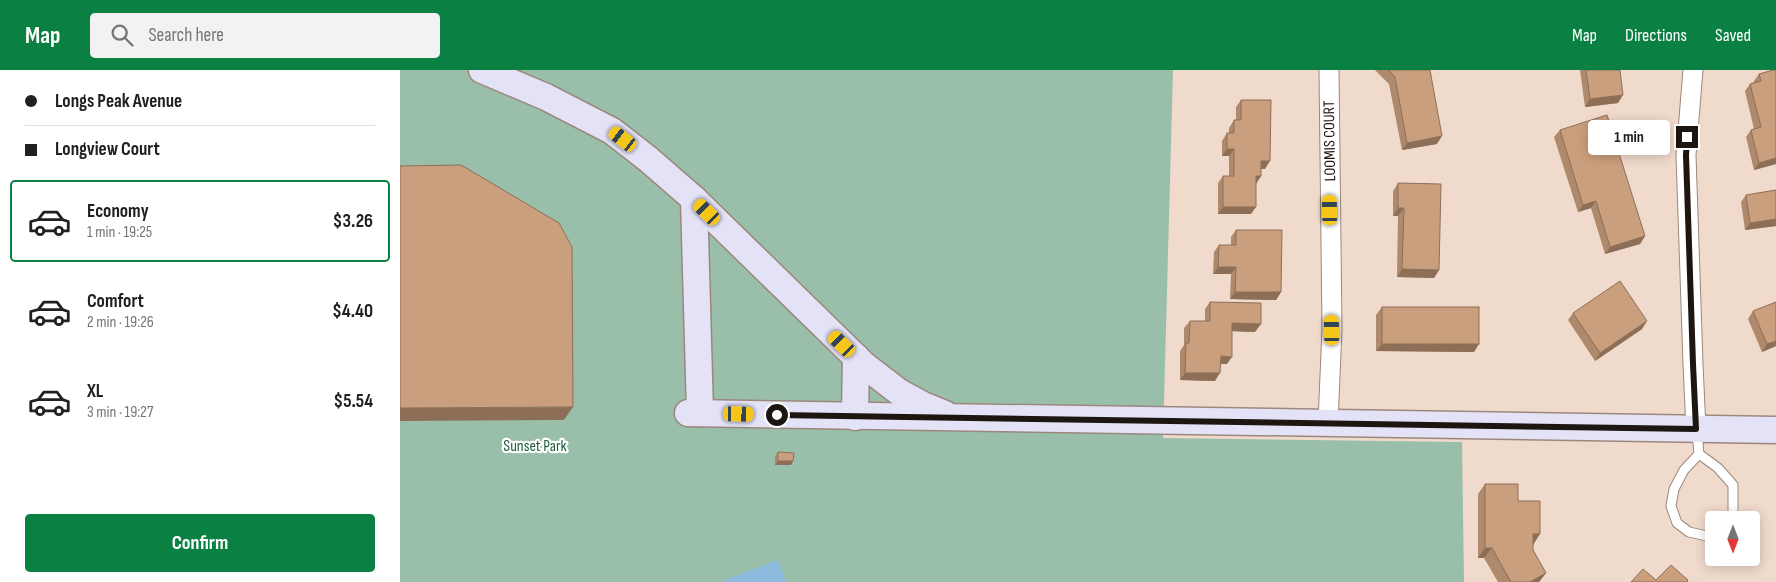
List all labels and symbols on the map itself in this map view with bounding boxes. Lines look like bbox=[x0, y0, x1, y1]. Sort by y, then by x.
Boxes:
street label: LOOMIS COURT bbox=[1320, 100, 1340, 182]
callout: 1 min bbox=[1587, 120, 1670, 154]
car bbox=[606, 124, 639, 154]
route end bbox=[1676, 126, 1698, 148]
car bbox=[1322, 195, 1337, 225]
car bbox=[691, 196, 723, 228]
car bbox=[1324, 315, 1339, 345]
car bbox=[826, 328, 858, 360]
route start bbox=[766, 404, 788, 426]
car bbox=[723, 406, 754, 422]
park label: Sunset Park bbox=[503, 437, 567, 456]
north arrow bbox=[1705, 511, 1760, 566]

